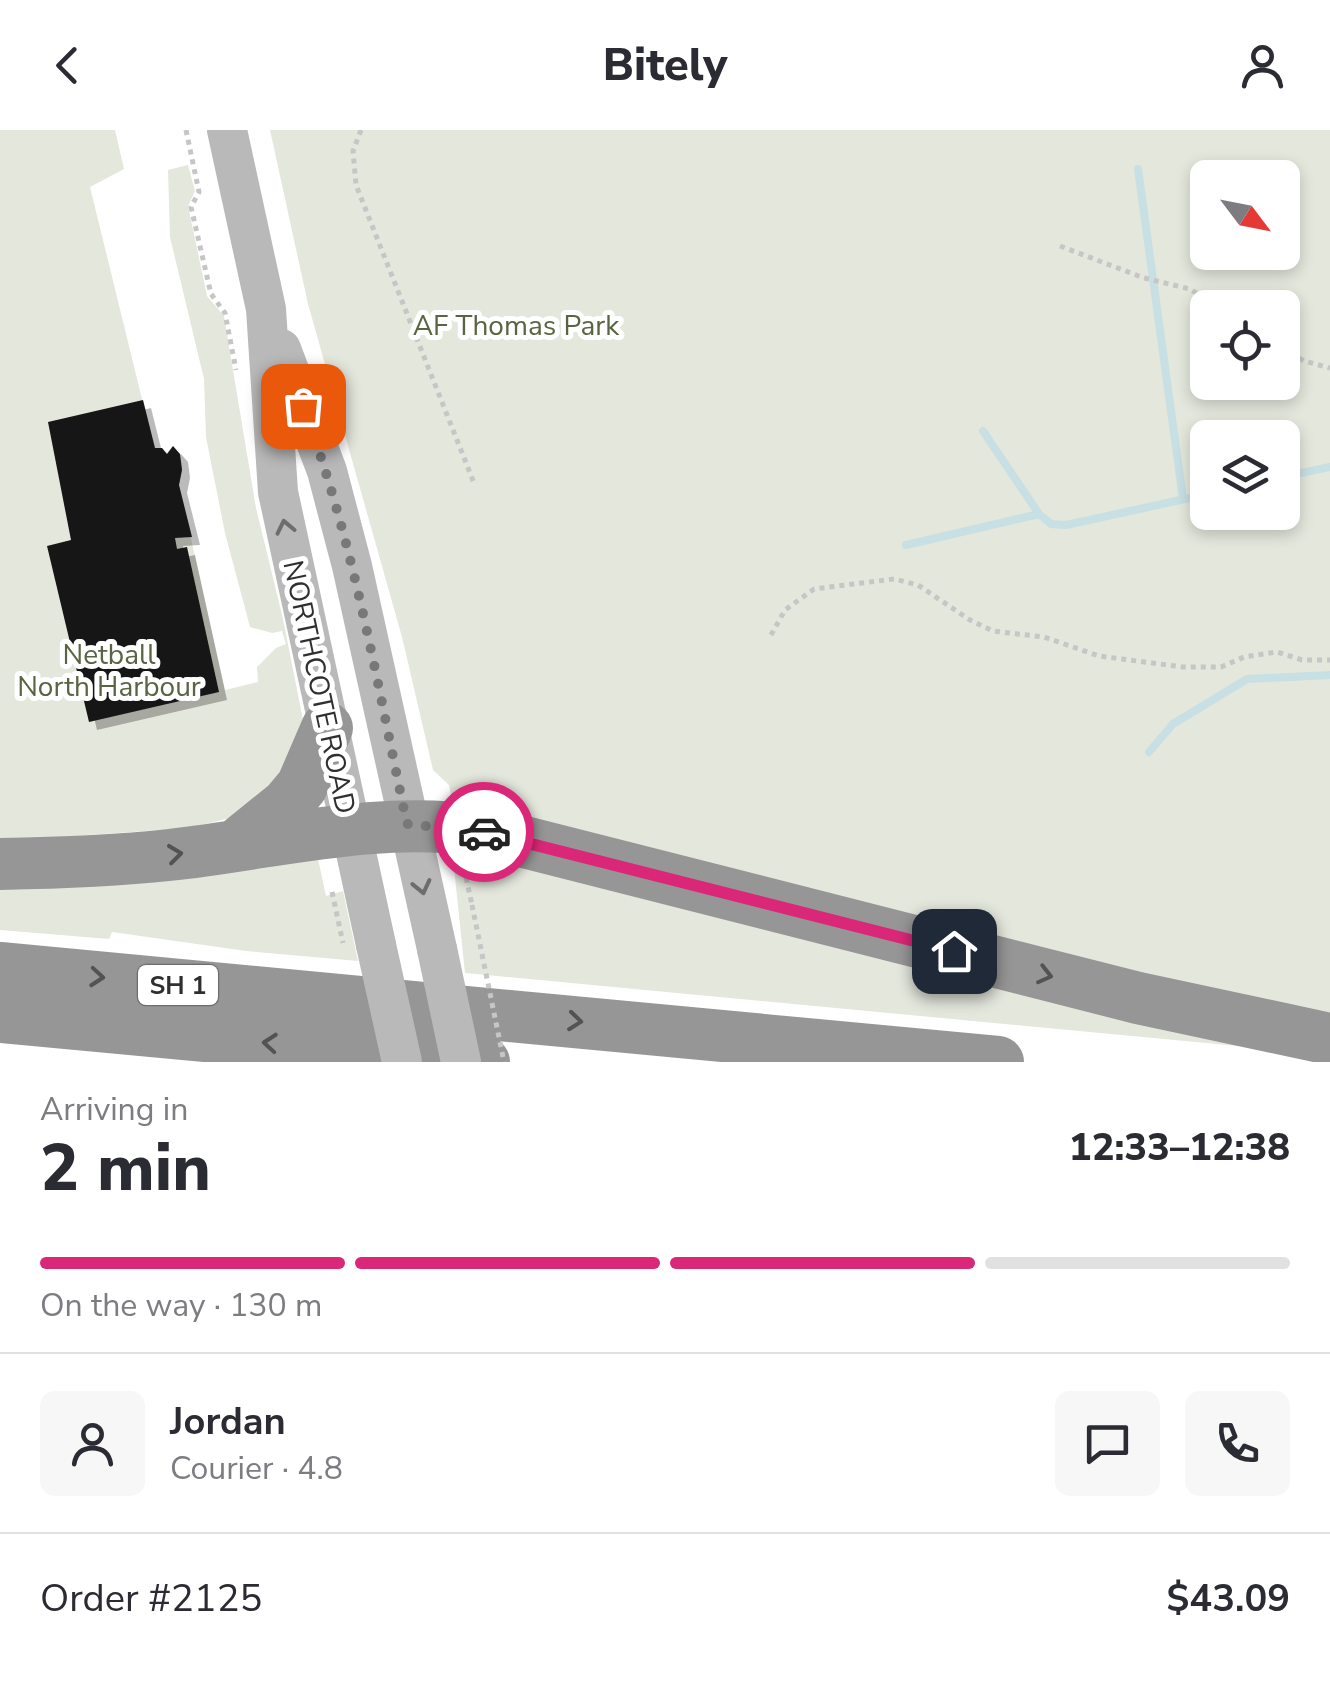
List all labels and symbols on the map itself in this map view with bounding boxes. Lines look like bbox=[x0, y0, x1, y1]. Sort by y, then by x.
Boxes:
north arrow bbox=[1190, 160, 1300, 270]
park label: AF Thomas Park bbox=[413, 307, 620, 345]
pin bbox=[261, 364, 346, 449]
one-way arrow bbox=[276, 519, 297, 536]
street label: NORTHCOTE ROAD bbox=[274, 557, 364, 817]
park label: Netball North Harbour bbox=[17, 636, 201, 706]
courier bbox=[434, 782, 534, 882]
one-way arrow bbox=[167, 844, 183, 865]
one-way arrow bbox=[410, 878, 431, 895]
pin bbox=[912, 909, 997, 994]
one-way arrow bbox=[1036, 963, 1053, 984]
road number: SH 1 bbox=[138, 965, 218, 1005]
one-way arrow bbox=[90, 966, 106, 987]
one-way arrow bbox=[568, 1010, 584, 1031]
one-way arrow bbox=[262, 1032, 278, 1054]

